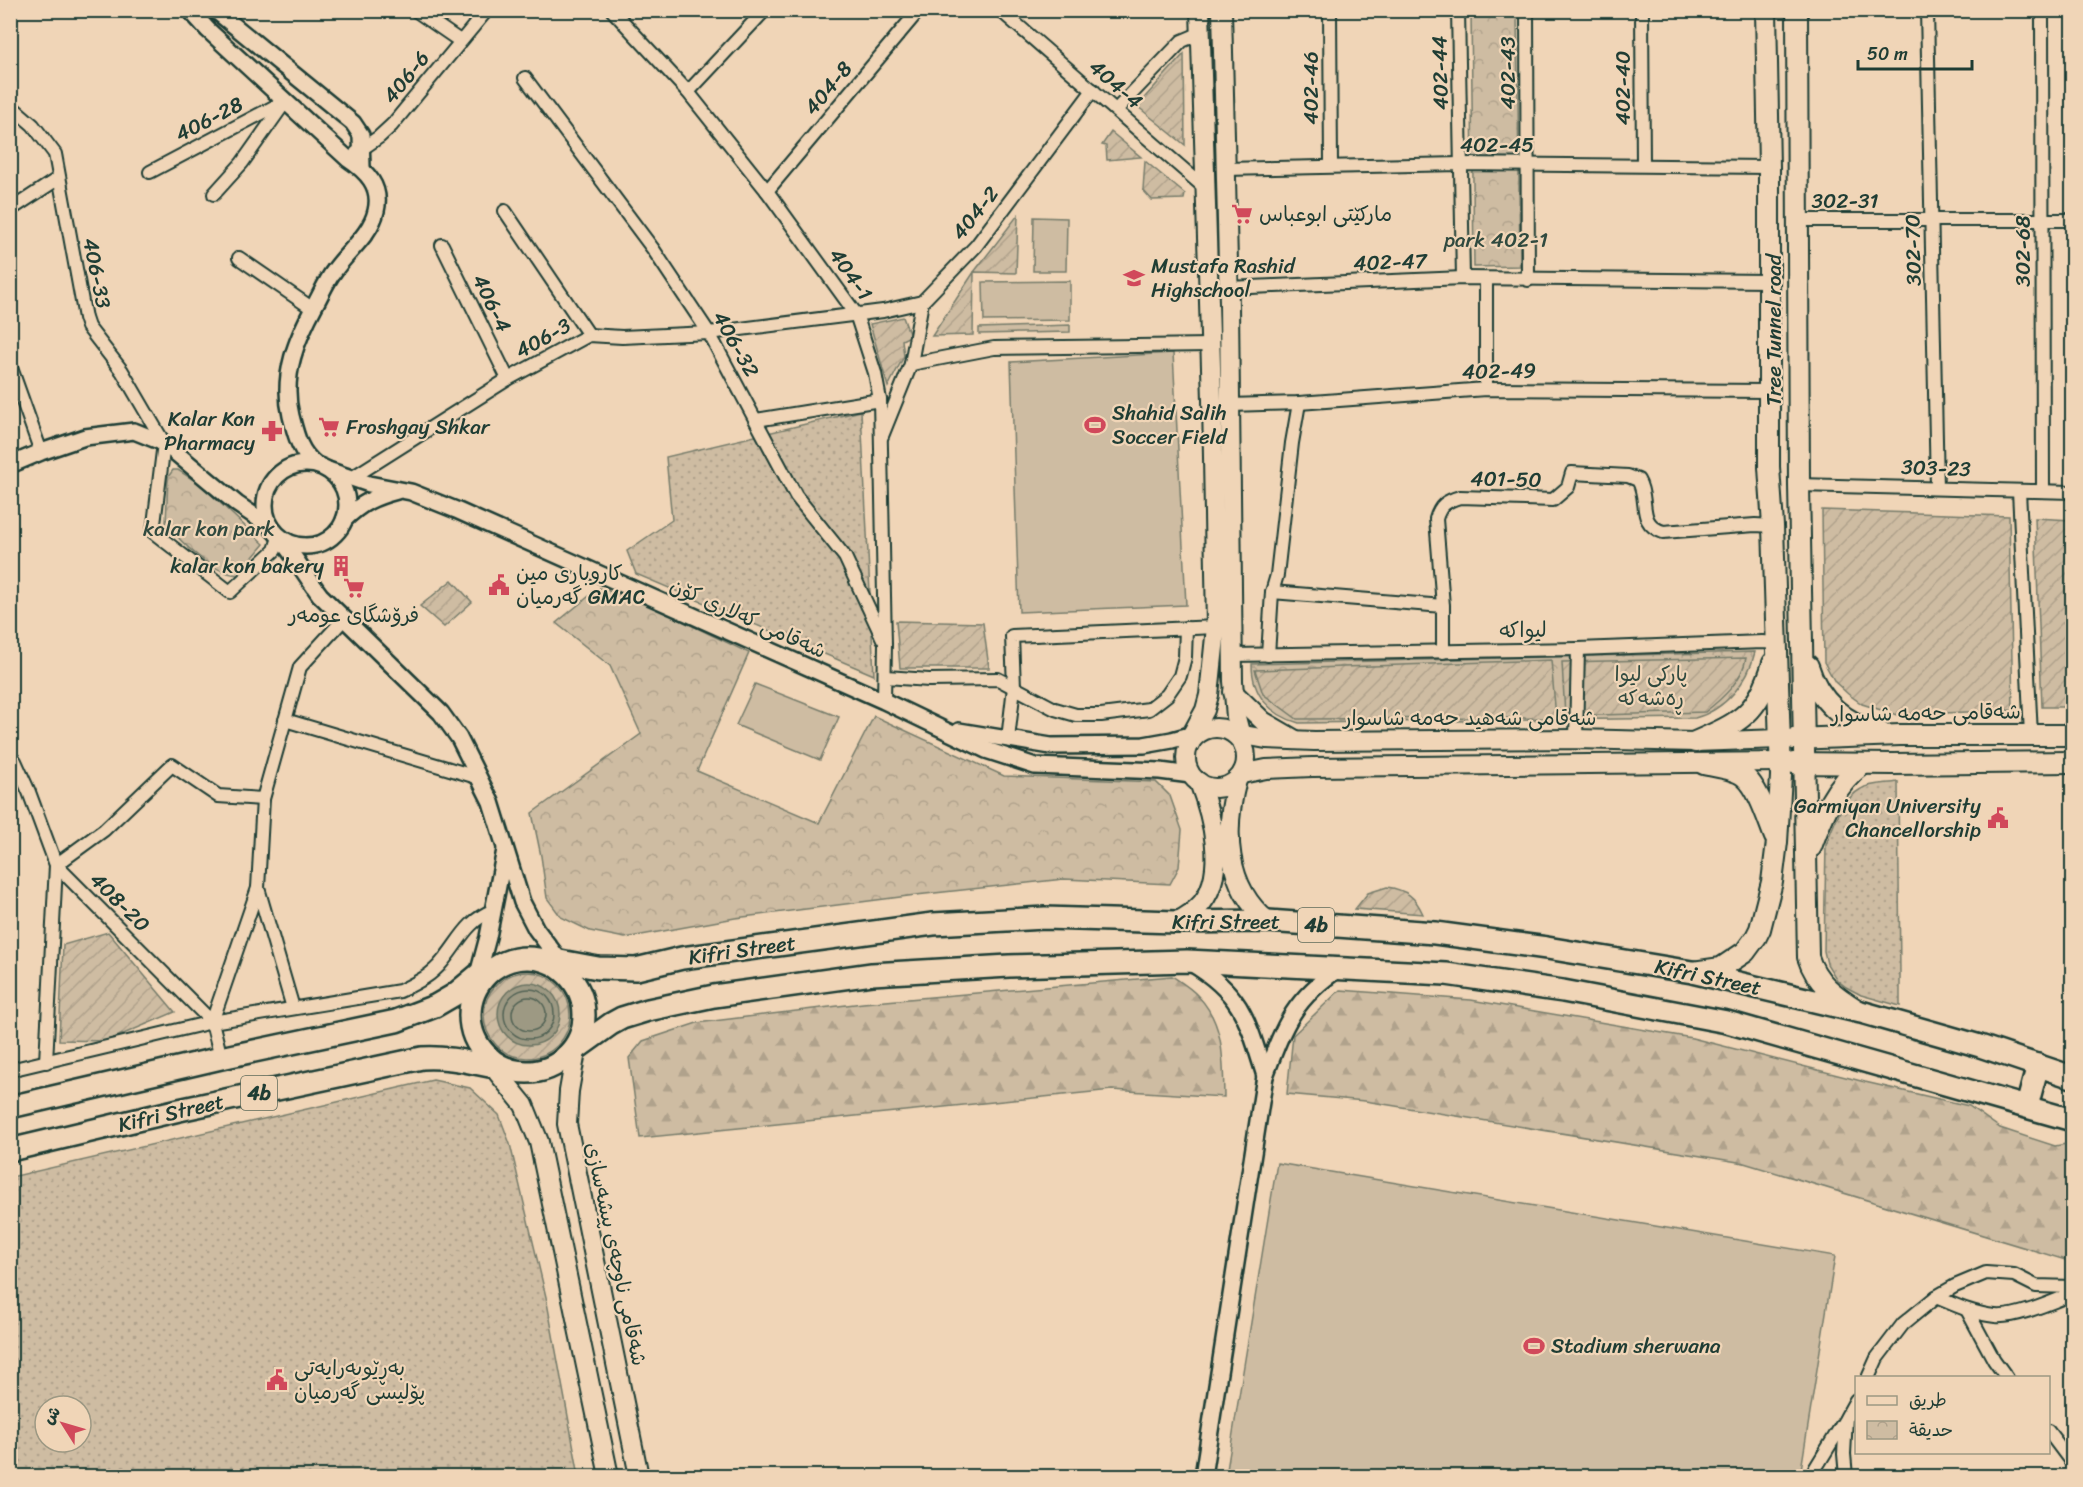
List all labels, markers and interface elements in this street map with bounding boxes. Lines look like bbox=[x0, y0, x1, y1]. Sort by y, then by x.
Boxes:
scale bar bbox=[1858, 33, 1972, 71]
street label: 402-44 bbox=[1420, 35, 1460, 111]
street label: 402-43 bbox=[1489, 36, 1527, 109]
text: 50 m bbox=[1867, 38, 1908, 70]
street label: 406-6 bbox=[372, 42, 440, 112]
street label: 404-4 bbox=[1080, 49, 1152, 119]
street label: 402-46 bbox=[1292, 51, 1330, 125]
street label: 402-40 bbox=[1604, 51, 1642, 125]
street label: 404-8 bbox=[794, 52, 863, 124]
street label: 406-28 bbox=[168, 85, 250, 152]
street label: 402-45 bbox=[1460, 126, 1534, 164]
street label: 404-2 bbox=[941, 177, 1009, 249]
street label: 302-31 bbox=[1811, 182, 1879, 220]
place label: مارکێتی ابوعباس bbox=[1259, 195, 1392, 233]
supermarket icon: مارکێتی ابوعباس bbox=[1230, 202, 1254, 226]
street label: 302-70 bbox=[1893, 214, 1933, 286]
street label: 302-68 bbox=[2004, 215, 2042, 287]
park label: park 402-1 bbox=[1443, 221, 1548, 259]
street label: 406-33 bbox=[72, 234, 123, 312]
street label: 404-1 bbox=[819, 239, 883, 309]
street label: 402-47 bbox=[1353, 242, 1429, 282]
place label: Mustafa Rashid Highschool bbox=[1151, 247, 1297, 309]
street label: Tree Tunnel road bbox=[1755, 252, 1793, 406]
school or university icon: Mustafa Rashid Highschool bbox=[1122, 266, 1146, 290]
street label: 406-4 bbox=[462, 267, 522, 339]
street label: 406-32 bbox=[702, 303, 770, 385]
street label: 406-3 bbox=[508, 307, 579, 369]
street label: 402-49 bbox=[1462, 351, 1537, 391]
place label: Shahid Salih Soccer Field bbox=[1112, 394, 1229, 456]
place label: Kalar Kon Pharmacy bbox=[164, 400, 255, 462]
place label: Froshgay Shkar bbox=[346, 408, 491, 446]
sports icon: Shahid Salih Soccer Field bbox=[1083, 413, 1107, 437]
supermarket icon: Froshgay Shkar bbox=[317, 415, 341, 439]
pharmacy icon: Kalar Kon Pharmacy bbox=[260, 419, 284, 443]
street label: 303-23 bbox=[1900, 448, 1972, 488]
street label: 401-50 bbox=[1470, 459, 1542, 499]
park label: kalar kon park bbox=[143, 510, 275, 548]
place label: kalar kon bakery bbox=[170, 547, 324, 585]
building icon: kalar kon bakery bbox=[329, 554, 353, 578]
place label: کاروباری مین گەرمیان GMAC bbox=[516, 554, 645, 616]
street label: شەقامی کەلاری کۆن bbox=[663, 566, 833, 670]
public building icon: کاروباری مین گەرمیان GMAC bbox=[487, 573, 511, 597]
supermarket icon: فرۆشگای عومەر bbox=[342, 576, 366, 600]
place label: فرۆشگای عومەر bbox=[287, 596, 419, 634]
street label: لیواکە bbox=[1499, 611, 1547, 649]
park label: پارکی لیوا ڕەشەکە bbox=[1614, 655, 1688, 717]
street label: شەقامی حەمە شاسوار bbox=[1829, 692, 2021, 734]
street label: شەقامی شەهید حەمە شاسوار bbox=[1341, 699, 1597, 737]
place label: Garmiyan University Chancellorship bbox=[1794, 787, 1981, 849]
public building icon: Garmiyan University Chancellorship bbox=[1986, 806, 2010, 830]
street label: 408-20 bbox=[80, 862, 160, 942]
street label: Kifri Street bbox=[1172, 903, 1280, 941]
road number: 4b bbox=[1298, 908, 1334, 942]
street label: Kifri Street bbox=[686, 924, 798, 976]
street label: Kifri Street bbox=[1651, 947, 1765, 1007]
road number: 4b bbox=[241, 1076, 277, 1110]
street label: Kifri Street bbox=[114, 1082, 228, 1144]
street label: شەقامی ناوچەی پیشەسازی bbox=[574, 1139, 658, 1369]
place label: Stadium sherwana bbox=[1551, 1327, 1721, 1365]
sports icon: Stadium sherwana bbox=[1522, 1334, 1546, 1358]
place label: بەڕێوبەرایەتی پۆلیسی گەرمیان bbox=[294, 1349, 425, 1411]
public building icon: بەڕێوبەرایەتی پۆلیسی گەرمیان bbox=[265, 1368, 289, 1392]
legend bbox=[1855, 1376, 2050, 1454]
text: طريق bbox=[1909, 1384, 1947, 1416]
north arrow bbox=[33, 1394, 93, 1454]
text: ش bbox=[35, 1400, 68, 1431]
text: حديقة bbox=[1909, 1414, 1953, 1446]

